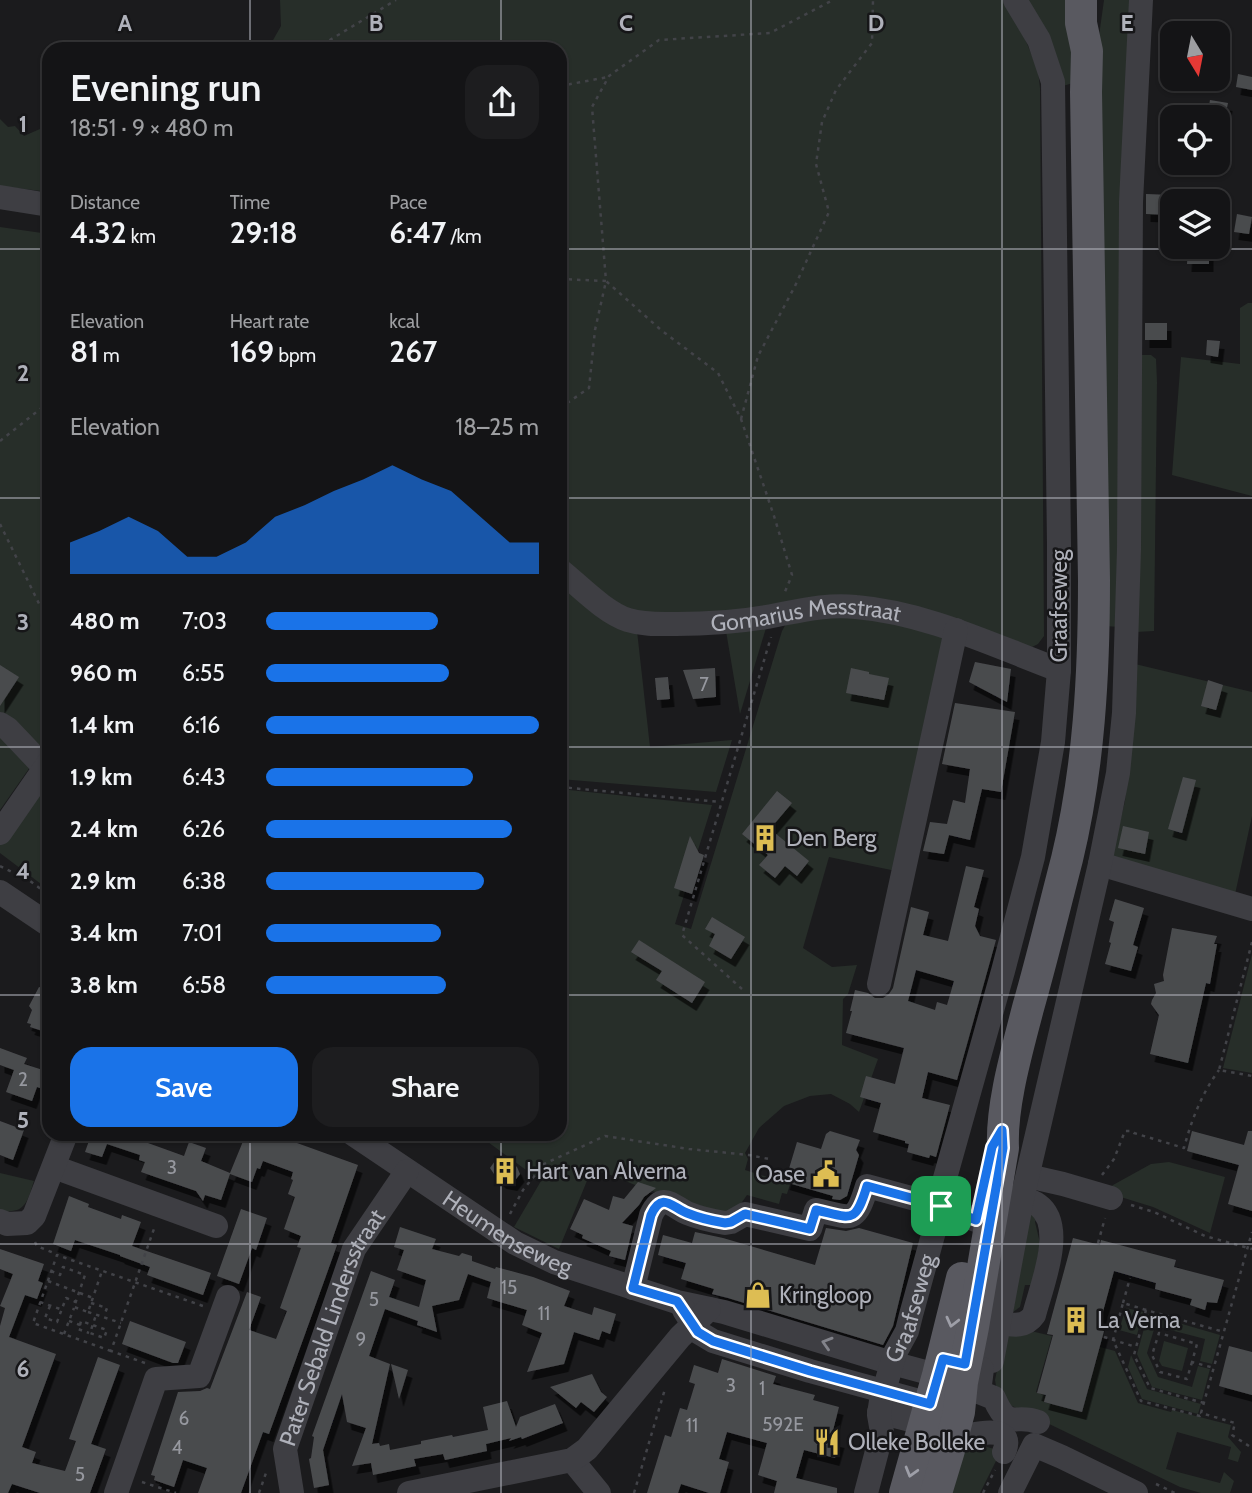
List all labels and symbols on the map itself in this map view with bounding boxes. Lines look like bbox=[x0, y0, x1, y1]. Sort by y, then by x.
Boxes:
text: A bbox=[118, 9, 133, 37]
text: B bbox=[369, 9, 383, 37]
text: C bbox=[619, 9, 633, 37]
text: D bbox=[868, 9, 884, 37]
text: E bbox=[1120, 9, 1134, 37]
north arrow bbox=[1160, 21, 1230, 91]
text: 1 bbox=[19, 110, 27, 138]
text: 2 bbox=[17, 359, 29, 387]
street label: Graafseweg bbox=[1045, 549, 1073, 663]
street label: Gomarius Messtraat bbox=[710, 592, 904, 637]
text: 3 bbox=[17, 608, 29, 636]
house number: 7 bbox=[699, 673, 709, 696]
building icon: Den Berg bbox=[750, 823, 780, 853]
place label: Den Berg bbox=[786, 824, 877, 852]
text: 4 bbox=[16, 857, 30, 885]
house number: 2 bbox=[18, 1068, 28, 1091]
text: 5 bbox=[17, 1106, 29, 1134]
house number: 3 bbox=[167, 1156, 177, 1179]
building icon: Hart van Alverna bbox=[490, 1156, 520, 1186]
place label: Hart van Alverna bbox=[526, 1157, 687, 1185]
public building icon: Oase bbox=[811, 1159, 841, 1189]
place label: Oase bbox=[755, 1160, 805, 1188]
pin bbox=[911, 1176, 971, 1236]
street label: Heumenseweg bbox=[437, 1184, 576, 1281]
street label: Pater Sebald Lindersstraat bbox=[273, 1204, 391, 1450]
street label: Graafseweg bbox=[879, 1250, 941, 1366]
house number: 15 bbox=[501, 1276, 517, 1299]
shop icon: Kringloop bbox=[743, 1280, 773, 1310]
place label: Kringloop bbox=[779, 1281, 872, 1309]
house number: 5 bbox=[369, 1288, 379, 1311]
house number: 11 bbox=[538, 1302, 550, 1325]
building icon: La Verna bbox=[1061, 1305, 1091, 1335]
place label: La Verna bbox=[1097, 1306, 1180, 1334]
one-way arrow bbox=[945, 1316, 960, 1328]
house number: 9 bbox=[356, 1328, 366, 1351]
one-way arrow bbox=[821, 1336, 833, 1351]
text: 6 bbox=[17, 1355, 29, 1383]
house number: 3 bbox=[726, 1374, 736, 1397]
house number: 1 bbox=[759, 1377, 765, 1400]
house number: 6 bbox=[179, 1407, 189, 1430]
house number: 592E bbox=[762, 1413, 804, 1436]
house number: 11 bbox=[686, 1414, 698, 1437]
restaurant icon: Olleke Bolleke bbox=[812, 1427, 842, 1457]
place label: Olleke Bolleke bbox=[848, 1428, 986, 1456]
house number: 4 bbox=[172, 1436, 183, 1459]
house number: 5 bbox=[75, 1463, 85, 1486]
one-way arrow bbox=[904, 1466, 919, 1478]

